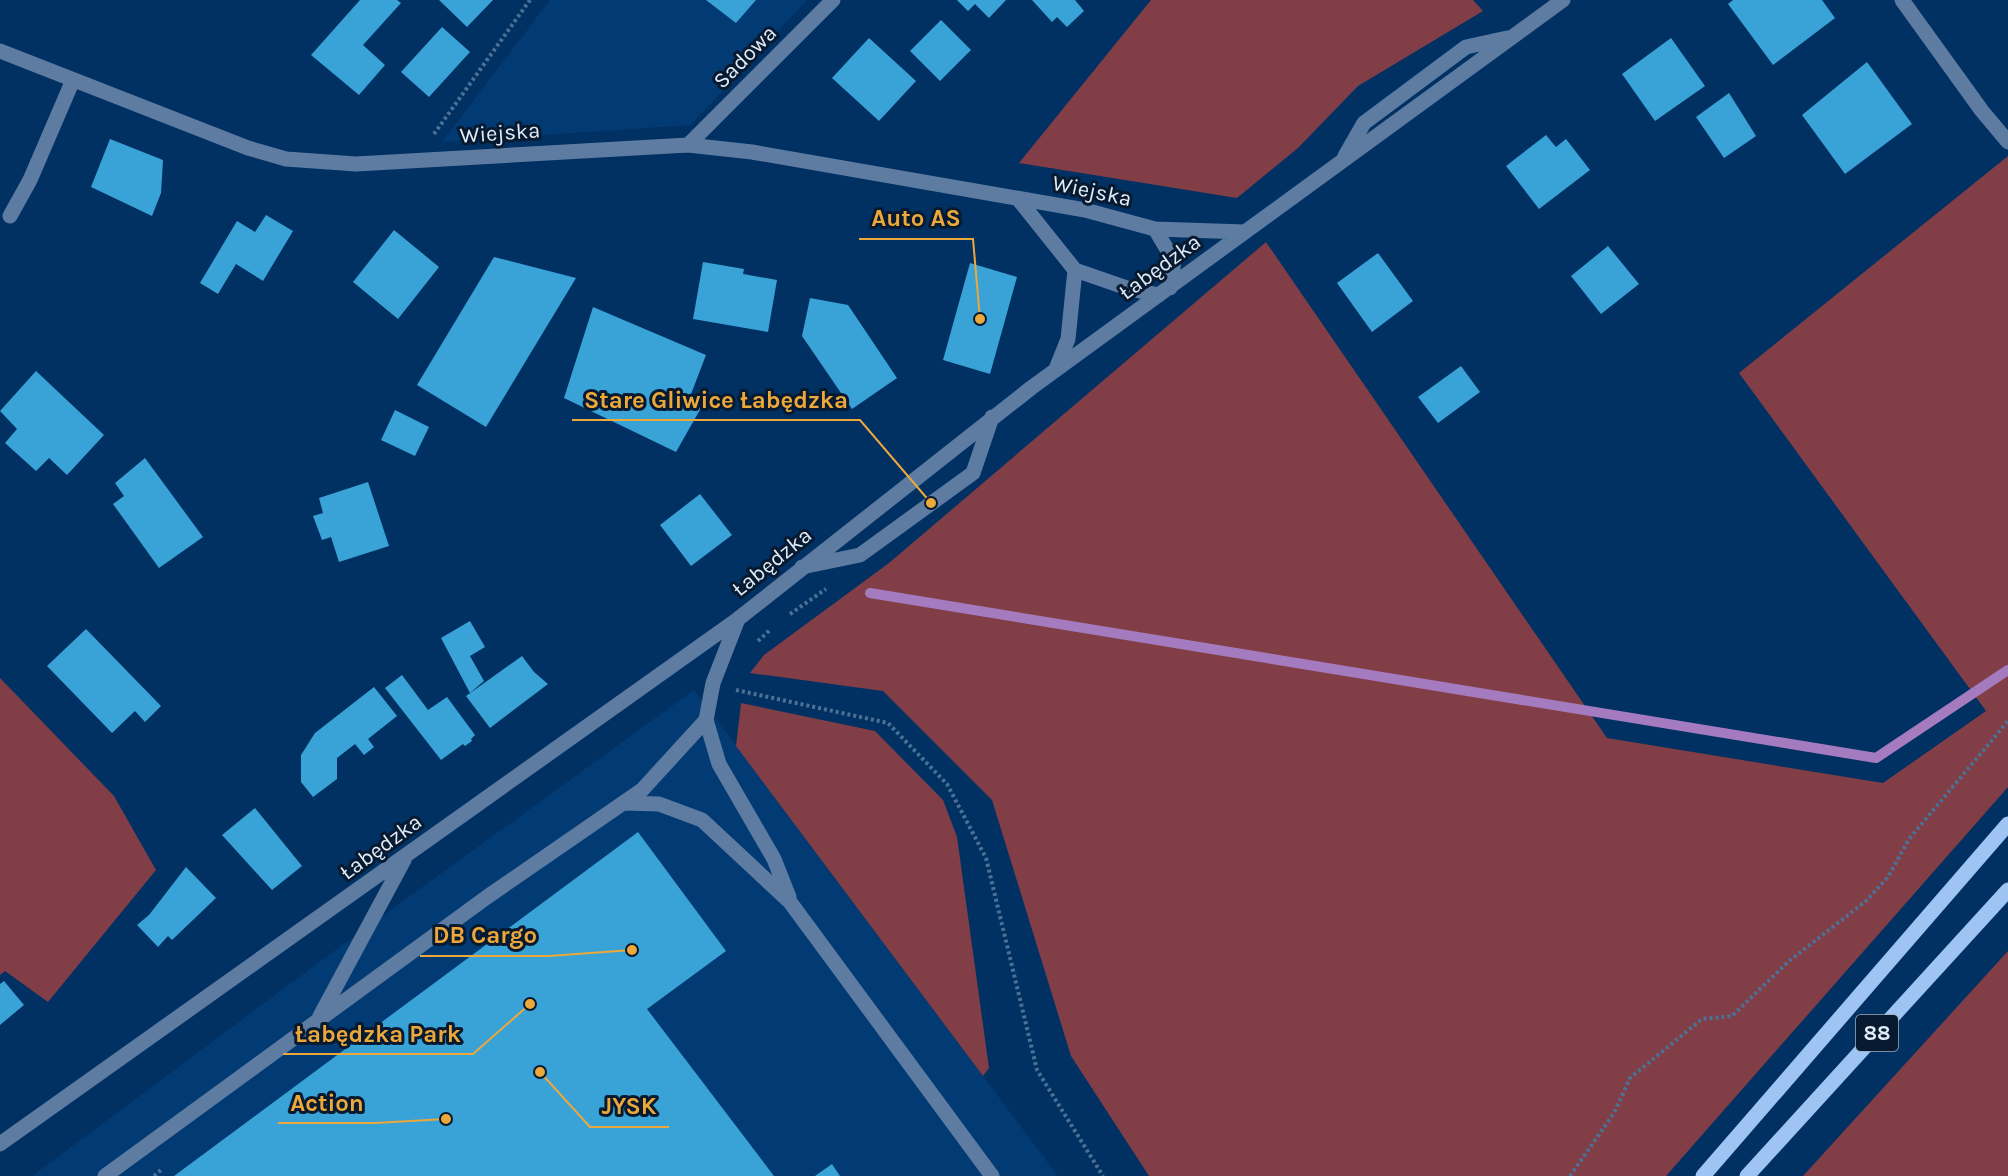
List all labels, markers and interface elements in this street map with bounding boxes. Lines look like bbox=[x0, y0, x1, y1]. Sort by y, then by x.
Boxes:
street label: Sadowa bbox=[708, 20, 782, 94]
street label: Wiejska bbox=[459, 117, 541, 149]
street label: Wiejska bbox=[1050, 170, 1134, 212]
callout: Auto AS bbox=[859, 197, 973, 239]
text: Auto AS bbox=[871, 204, 961, 232]
street label: Łabędzka bbox=[1114, 229, 1206, 305]
callout: Stare Gliwice Łabędzka bbox=[572, 378, 860, 420]
text: Stare Gliwice Łabędzka bbox=[584, 386, 848, 414]
street label: Łabędzka bbox=[727, 522, 817, 602]
street label: Łabędzka bbox=[335, 809, 427, 885]
callout: DB Cargo bbox=[420, 914, 549, 956]
text: DB Cargo bbox=[433, 921, 537, 949]
callout: Łabędzka Park bbox=[283, 1012, 473, 1054]
road number: 88 bbox=[1856, 1015, 1898, 1051]
text: Łabędzka Park bbox=[295, 1020, 461, 1048]
callout: Action bbox=[278, 1081, 375, 1123]
callout: JYSK bbox=[590, 1085, 669, 1127]
text: Action bbox=[290, 1089, 364, 1117]
text: JYSK bbox=[602, 1092, 657, 1120]

